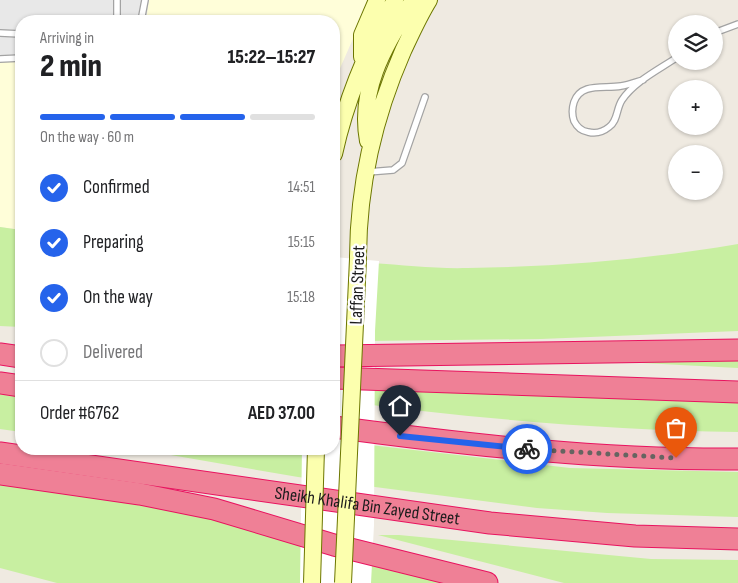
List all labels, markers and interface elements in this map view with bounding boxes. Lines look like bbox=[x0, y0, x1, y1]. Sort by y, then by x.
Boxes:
map controls bbox=[668, 15, 723, 200]
button: layers bbox=[668, 15, 723, 70]
text: Arriving in bbox=[40, 29, 94, 48]
text: 15:22–15:27 bbox=[228, 46, 315, 69]
text: 2 min bbox=[40, 47, 102, 86]
button: + bbox=[668, 80, 723, 135]
text: On the way · 60 m bbox=[40, 128, 134, 147]
button: − bbox=[668, 145, 723, 200]
icon: check bbox=[40, 174, 68, 202]
text: Confirmed bbox=[83, 176, 150, 199]
text: 14:51 bbox=[288, 178, 315, 197]
icon: check bbox=[40, 229, 68, 257]
text: Preparing bbox=[83, 231, 144, 254]
text: 15:15 bbox=[288, 233, 315, 252]
street label: Laffan Street bbox=[346, 245, 369, 325]
icon: check bbox=[40, 284, 68, 312]
text: On the way bbox=[83, 286, 153, 309]
text: 15:18 bbox=[287, 288, 315, 307]
text: Delivered bbox=[83, 341, 143, 364]
pin bbox=[379, 385, 421, 436]
icon: home bbox=[386, 392, 414, 420]
text: Order #6762 bbox=[40, 402, 119, 425]
text: AED 37.00 bbox=[248, 402, 315, 425]
pin bbox=[655, 407, 697, 458]
icon: bag bbox=[662, 414, 690, 442]
courier bbox=[502, 424, 552, 474]
icon: bike bbox=[513, 435, 541, 463]
street label: Sheikh Khalifa Bin Zayed Street bbox=[273, 482, 462, 530]

